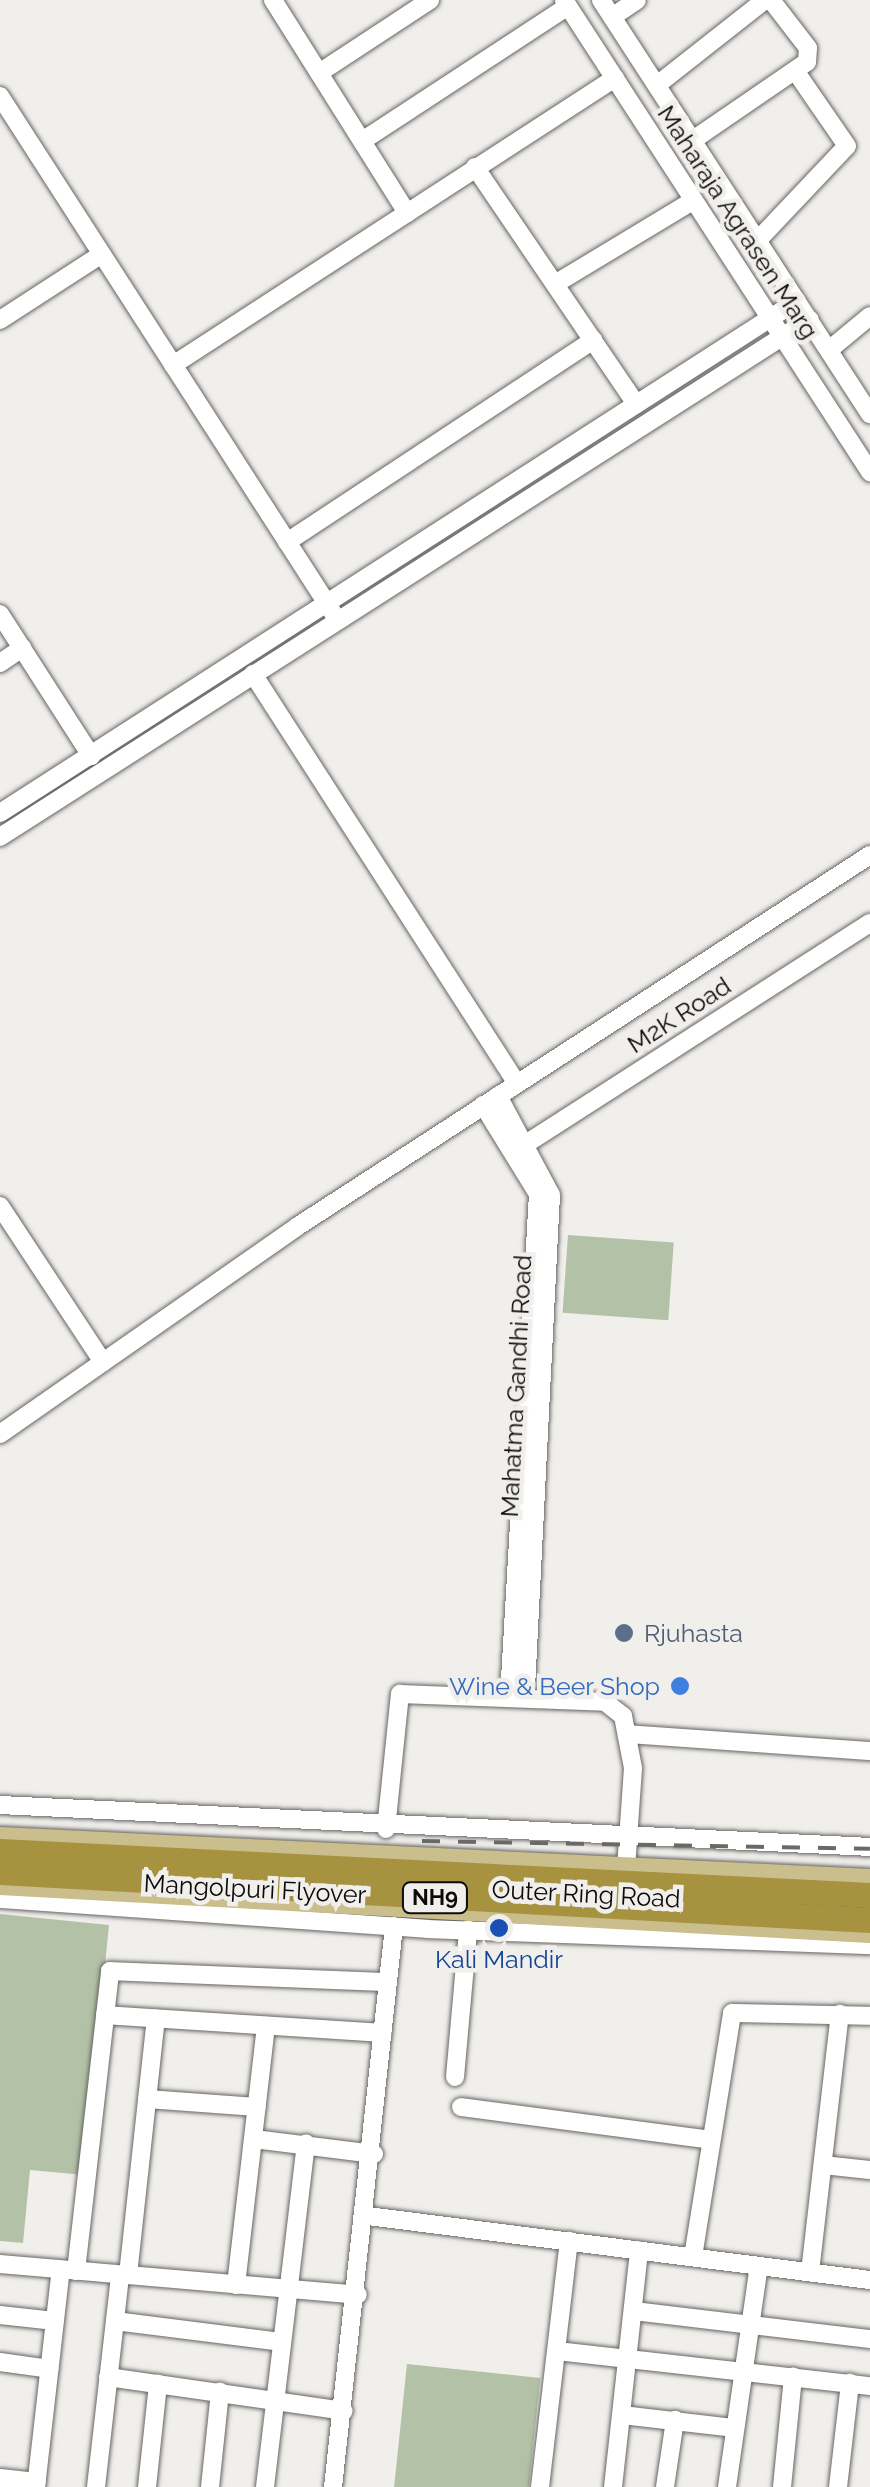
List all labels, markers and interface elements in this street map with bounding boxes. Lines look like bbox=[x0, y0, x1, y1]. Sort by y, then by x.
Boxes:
street label: Maharaja Agrasen Marg bbox=[651, 99, 825, 345]
street label: M2K Road bbox=[622, 970, 736, 1060]
street label: Mahatma Gandhi Road bbox=[494, 1254, 538, 1518]
place label: Rjuhasta bbox=[644, 1618, 743, 1648]
marker: Rjuhasta bbox=[613, 1622, 635, 1644]
place label: Wine & Beer Shop bbox=[449, 1671, 660, 1701]
marker: Wine & Beer Shop bbox=[669, 1675, 691, 1697]
street label: Mangolpuri Flyover bbox=[143, 1868, 367, 1910]
street label: Outer Ring Road bbox=[491, 1874, 681, 1914]
road number: NH9 bbox=[400, 1881, 470, 1915]
marker: Kali Mandir bbox=[488, 1917, 510, 1939]
place label: Kali Mandir bbox=[435, 1944, 563, 1974]

